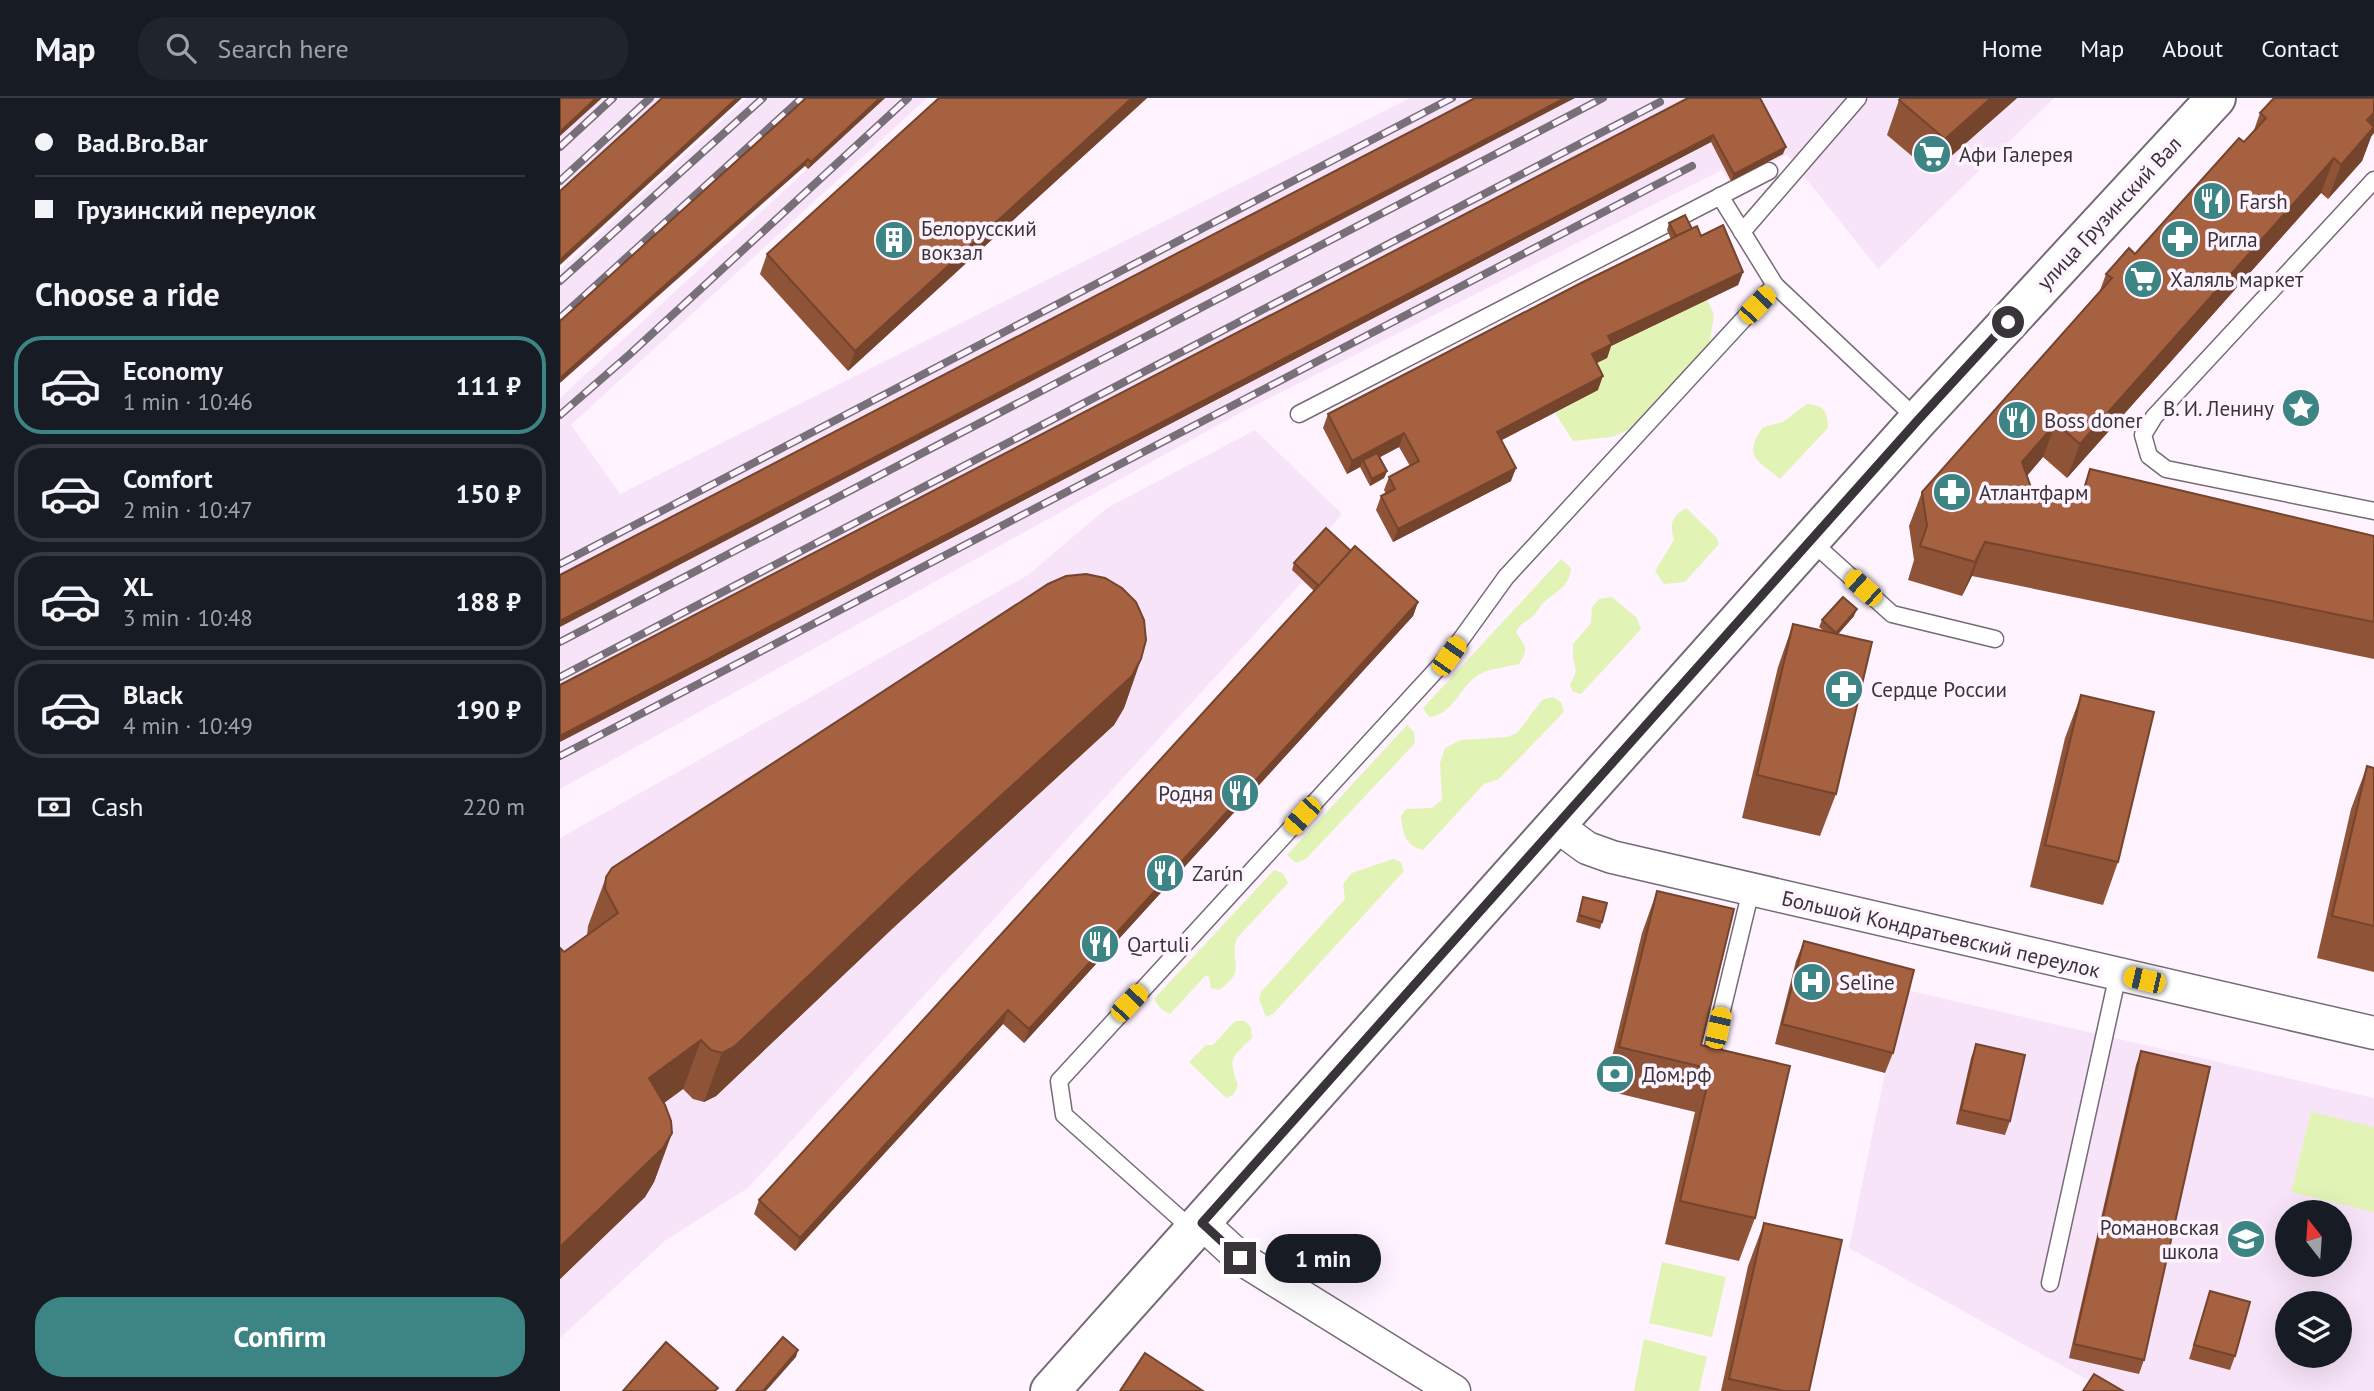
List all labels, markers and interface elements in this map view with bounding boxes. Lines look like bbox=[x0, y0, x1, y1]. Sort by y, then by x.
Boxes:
search box bbox=[138, 17, 628, 80]
text: Map bbox=[35, 27, 96, 70]
icon: search bbox=[162, 29, 200, 67]
text: Search here bbox=[218, 32, 349, 65]
text: Home bbox=[1982, 33, 2042, 64]
text: Map bbox=[2080, 33, 2124, 64]
text: About bbox=[2162, 33, 2223, 64]
text: Contact bbox=[2261, 33, 2339, 64]
text: Bad.Bro.Bar bbox=[77, 126, 208, 159]
street label: улица Грузинский Вал bbox=[2031, 131, 2187, 295]
supermarket icon: Афи Галерея bbox=[1911, 133, 1953, 175]
place label: Афи Галерея bbox=[1959, 141, 2073, 168]
restaurant icon: Farsh bbox=[2191, 180, 2233, 222]
place label: Farsh bbox=[2239, 188, 2288, 215]
text: Грузинский переулок bbox=[77, 193, 316, 226]
place label: Белорусский вокзал bbox=[921, 215, 1037, 266]
pharmacy icon: Ригла bbox=[2159, 218, 2201, 260]
building icon: Белорусский вокзал bbox=[873, 219, 915, 261]
place label: Ригла bbox=[2207, 226, 2258, 253]
supermarket icon: Халяль маркет bbox=[2122, 258, 2164, 300]
place label: Халяль маркет bbox=[2170, 266, 2304, 293]
text: Choose a ride bbox=[35, 273, 220, 315]
car bbox=[1735, 282, 1780, 328]
route start bbox=[1992, 306, 2024, 338]
icon: car bbox=[39, 354, 102, 417]
text: Economy bbox=[123, 354, 223, 387]
text: 111 ₽ bbox=[455, 369, 521, 402]
text: 1 min · 10:46 bbox=[123, 387, 253, 416]
place icon: В. И. Ленину bbox=[2280, 387, 2322, 429]
place label: В. И. Ленину bbox=[2163, 395, 2274, 422]
restaurant icon: Boss doner bbox=[1996, 399, 2038, 441]
place label: Boss doner bbox=[2044, 407, 2143, 434]
icon: car bbox=[39, 462, 102, 525]
text: Comfort bbox=[123, 462, 213, 495]
pharmacy icon: Атлантфарм bbox=[1931, 471, 1973, 513]
text: 150 ₽ bbox=[455, 477, 521, 510]
place label: Атлантфарм bbox=[1979, 479, 2089, 506]
text: 2 min · 10:47 bbox=[123, 495, 253, 524]
car bbox=[1841, 566, 1886, 610]
icon: car bbox=[39, 570, 102, 633]
text: XL bbox=[123, 570, 153, 603]
text: 188 ₽ bbox=[455, 585, 521, 618]
text: 3 min · 10:48 bbox=[123, 603, 253, 632]
car bbox=[1429, 633, 1470, 679]
pharmacy icon: Сердце России bbox=[1823, 668, 1865, 710]
place label: Сердце России bbox=[1871, 676, 2007, 703]
icon: car bbox=[39, 678, 102, 741]
text: Black bbox=[123, 678, 183, 711]
text: 190 ₽ bbox=[455, 693, 521, 726]
text: 4 min · 10:49 bbox=[123, 711, 253, 740]
restaurant icon: Родня bbox=[1219, 772, 1261, 814]
place label: Родня bbox=[1158, 780, 1213, 807]
icon: cash bbox=[35, 788, 73, 826]
text: Cash bbox=[91, 790, 143, 823]
text: 220 m bbox=[463, 792, 525, 821]
car bbox=[1281, 793, 1324, 839]
restaurant icon: Zarún bbox=[1144, 852, 1186, 894]
place label: Zarún bbox=[1192, 860, 1243, 887]
street label: Большой Кондратьевский переулок bbox=[1779, 884, 2103, 984]
restaurant icon: Qartuli bbox=[1079, 923, 1121, 965]
place label: Qartuli bbox=[1127, 931, 1190, 958]
hospital icon: Seline bbox=[1791, 961, 1833, 1003]
car bbox=[2122, 965, 2167, 995]
place label: Seline bbox=[1839, 969, 1895, 996]
car bbox=[1107, 980, 1152, 1026]
car bbox=[1704, 1005, 1733, 1051]
bank icon: Дом.рф bbox=[1594, 1053, 1636, 1095]
place label: Дом.рф bbox=[1642, 1061, 1711, 1088]
north arrow bbox=[2275, 1200, 2352, 1278]
map controls bbox=[2275, 1200, 2352, 1368]
place label: Романовская школа bbox=[2100, 1214, 2219, 1265]
school or university icon: Романовская школа bbox=[2225, 1218, 2267, 1260]
callout: 1 min bbox=[1264, 1234, 1380, 1282]
route end bbox=[1224, 1242, 1256, 1274]
text: 1 min bbox=[1295, 1244, 1351, 1273]
button: layers bbox=[2275, 1291, 2352, 1368]
button: Confirm bbox=[35, 1297, 525, 1377]

